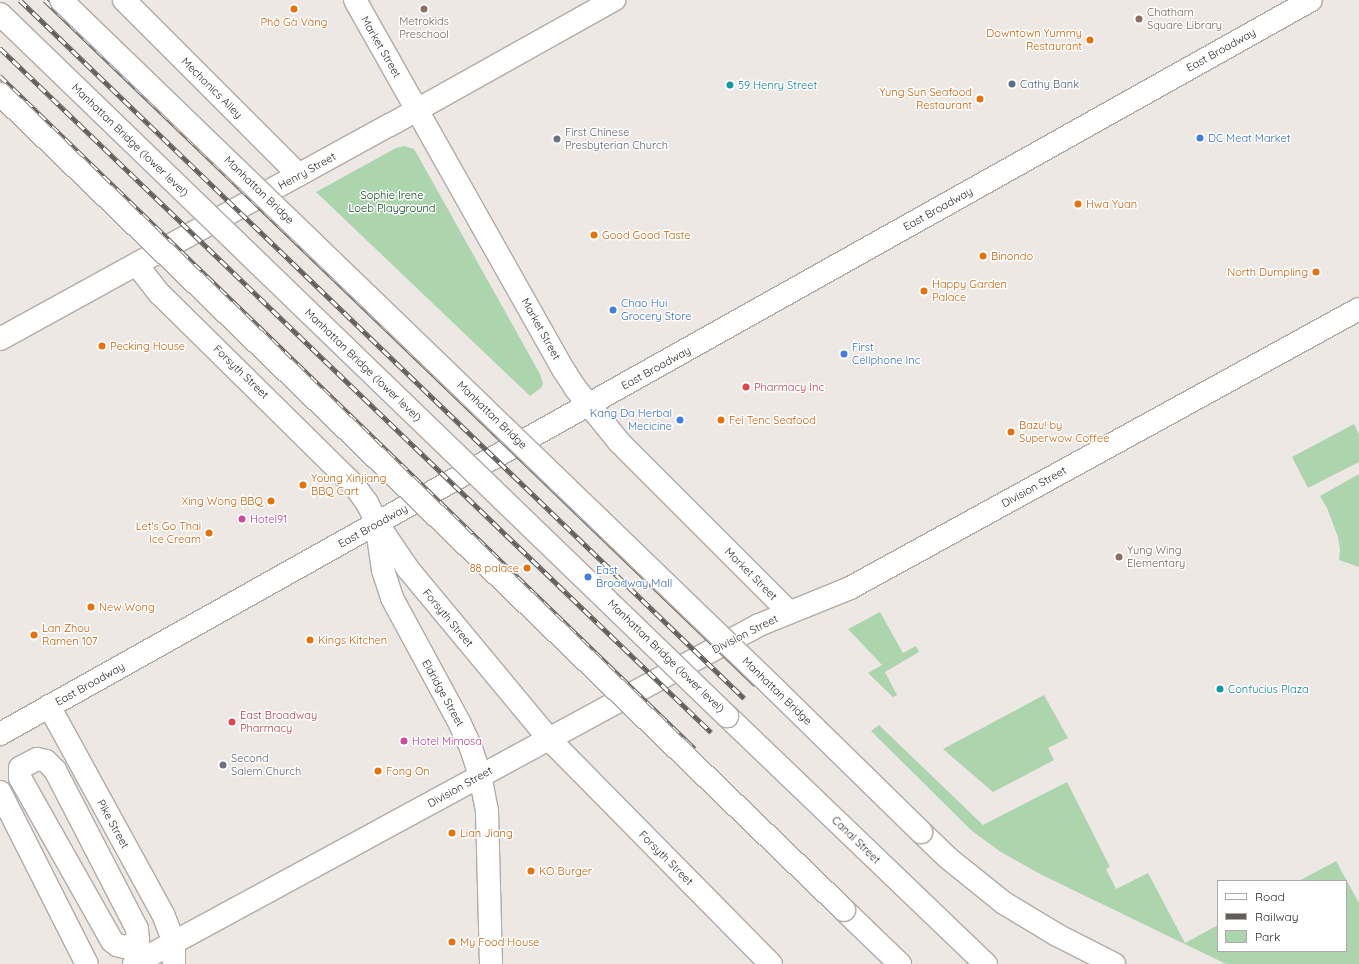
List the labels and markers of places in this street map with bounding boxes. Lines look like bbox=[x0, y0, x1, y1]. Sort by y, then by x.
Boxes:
marker: Phở Gà Vàng bbox=[289, 4, 299, 14]
marker: Metrokids Preschool bbox=[419, 4, 429, 14]
place label: Chatham Square Library bbox=[1147, 6, 1222, 32]
marker: Chatham Square Library bbox=[1134, 14, 1144, 24]
place label: Phở Gà Vàng bbox=[261, 15, 327, 29]
place label: Metrokids Preschool bbox=[399, 15, 449, 41]
place label: Downtown Yummy Restaurant bbox=[986, 27, 1082, 53]
marker: Downtown Yummy Restaurant bbox=[1085, 35, 1095, 45]
place label: Cathy Bank bbox=[1020, 77, 1079, 91]
place label: 59 Henry Street bbox=[738, 78, 817, 92]
marker: Cathy Bank bbox=[1007, 79, 1017, 89]
marker: 59 Henry Street bbox=[725, 80, 735, 90]
place label: Yung Sun Seafood Restaurant bbox=[879, 86, 972, 112]
marker: Yung Sun Seafood Restaurant bbox=[975, 94, 985, 104]
place label: First Chinese Presbyterian Church bbox=[565, 126, 668, 152]
place label: DC Meat Market bbox=[1208, 131, 1290, 145]
marker: DC Meat Market bbox=[1195, 133, 1205, 143]
marker: First Chinese Presbyterian Church bbox=[552, 134, 562, 144]
place label: Hwa Yuan bbox=[1086, 197, 1137, 211]
marker: Hwa Yuan bbox=[1073, 199, 1083, 209]
place label: Good Good Taste bbox=[602, 228, 690, 242]
marker: Good Good Taste bbox=[589, 230, 599, 240]
place label: Binondo bbox=[991, 249, 1033, 263]
marker: Binondo bbox=[978, 251, 988, 261]
place label: North Dumpling bbox=[1227, 265, 1308, 279]
marker: North Dumpling bbox=[1311, 267, 1321, 277]
place label: Happy Garden Palace bbox=[932, 278, 1007, 304]
marker: Happy Garden Palace bbox=[919, 286, 929, 296]
place label: Chao Hui Grocery Store bbox=[621, 297, 691, 323]
marker: Chao Hui Grocery Store bbox=[608, 305, 618, 315]
place label: Pecking House bbox=[110, 339, 185, 353]
marker: Pecking House bbox=[97, 341, 107, 351]
place label: First Cellphone Inc bbox=[852, 341, 920, 367]
marker: First Cellphone Inc bbox=[839, 349, 849, 359]
place label: Pharmacy Inc bbox=[754, 380, 824, 394]
marker: Pharmacy Inc bbox=[741, 382, 751, 392]
place label: Kang Da Herbal Mecicine bbox=[590, 407, 672, 433]
place label: Fei Tenc Seafood bbox=[729, 413, 816, 427]
marker: Kang Da Herbal Mecicine bbox=[675, 415, 685, 425]
marker: Fei Tenc Seafood bbox=[716, 415, 726, 425]
place label: Bazu! by Superwow Coffee bbox=[1019, 419, 1109, 445]
marker: Bazu! by Superwow Coffee bbox=[1006, 427, 1016, 437]
place label: Young Xinjiang BBQ Cart bbox=[311, 472, 386, 498]
marker: Young Xinjiang BBQ Cart bbox=[298, 480, 308, 490]
place label: Xing Wong BBQ bbox=[182, 494, 263, 508]
marker: Xing Wong BBQ bbox=[266, 496, 276, 506]
place label: Hotel91 bbox=[250, 512, 287, 526]
marker: Hotel91 bbox=[237, 514, 247, 524]
place label: Let's Go Thai Ice Cream bbox=[136, 520, 201, 546]
marker: Let's Go Thai Ice Cream bbox=[204, 528, 214, 538]
place label: Yung Wing Elementary bbox=[1127, 544, 1185, 570]
marker: Yung Wing Elementary bbox=[1114, 552, 1124, 562]
place label: 88 palace bbox=[470, 561, 519, 575]
marker: 88 palace bbox=[522, 563, 532, 573]
place label: East Broadway Mall bbox=[596, 564, 672, 590]
marker: East Broadway Mall bbox=[583, 572, 593, 582]
place label: New Wong bbox=[99, 600, 155, 614]
marker: New Wong bbox=[86, 602, 96, 612]
place label: Lan Zhou Ramen 107 bbox=[42, 622, 97, 648]
marker: Lan Zhou Ramen 107 bbox=[29, 630, 39, 640]
place label: Kings Kitchen bbox=[318, 633, 387, 647]
marker: Kings Kitchen bbox=[305, 635, 315, 645]
place label: Confucius Plaza bbox=[1228, 682, 1309, 696]
marker: Confucius Plaza bbox=[1215, 684, 1225, 694]
place label: East Broadway Pharmacy bbox=[240, 709, 317, 735]
marker: East Broadway Pharmacy bbox=[227, 717, 237, 727]
place label: Hotel Mimosa bbox=[412, 734, 482, 748]
marker: Hotel Mimosa bbox=[399, 736, 409, 746]
place label: Second Salem Church bbox=[231, 752, 301, 778]
marker: Second Salem Church bbox=[218, 760, 228, 770]
place label: Fong On bbox=[386, 764, 430, 778]
marker: Fong On bbox=[373, 766, 383, 776]
place label: Lian Jiang bbox=[460, 826, 513, 840]
marker: Lian Jiang bbox=[447, 828, 457, 838]
place label: KO Burger bbox=[539, 864, 592, 878]
marker: KO Burger bbox=[526, 866, 536, 876]
place label: My Food House bbox=[460, 935, 540, 949]
marker: My Food House bbox=[447, 937, 457, 947]

